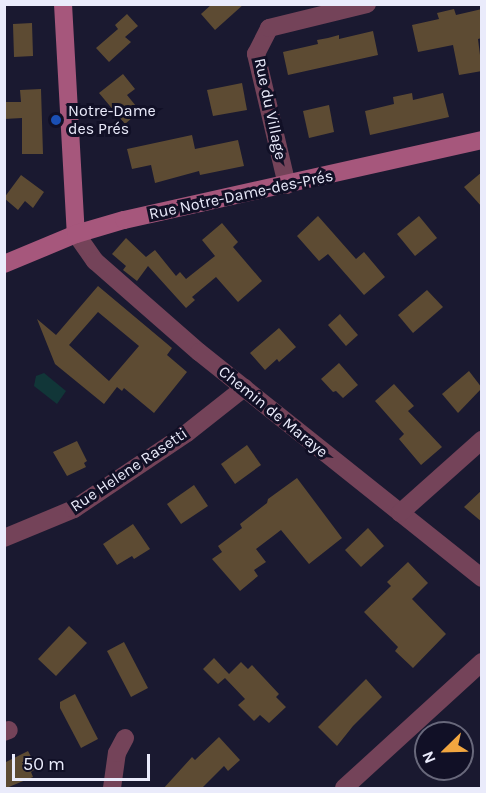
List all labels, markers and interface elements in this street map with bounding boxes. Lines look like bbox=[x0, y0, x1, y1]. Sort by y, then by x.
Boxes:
street label: Rue du Village bbox=[250, 57, 290, 161]
place label: Notre-Dame des Prés bbox=[68, 101, 156, 139]
marker: Notre-Dame des Prés bbox=[49, 113, 63, 127]
street label: Rue Notre-Dame-des-Prés bbox=[147, 166, 335, 224]
street label: Chemin de Maraye bbox=[215, 362, 331, 462]
street label: Rue Helene Rasetti bbox=[67, 424, 191, 516]
north arrow bbox=[414, 721, 474, 781]
scale bar bbox=[15, 742, 153, 780]
text: N bbox=[418, 748, 440, 766]
text: 50 m bbox=[23, 753, 65, 775]

